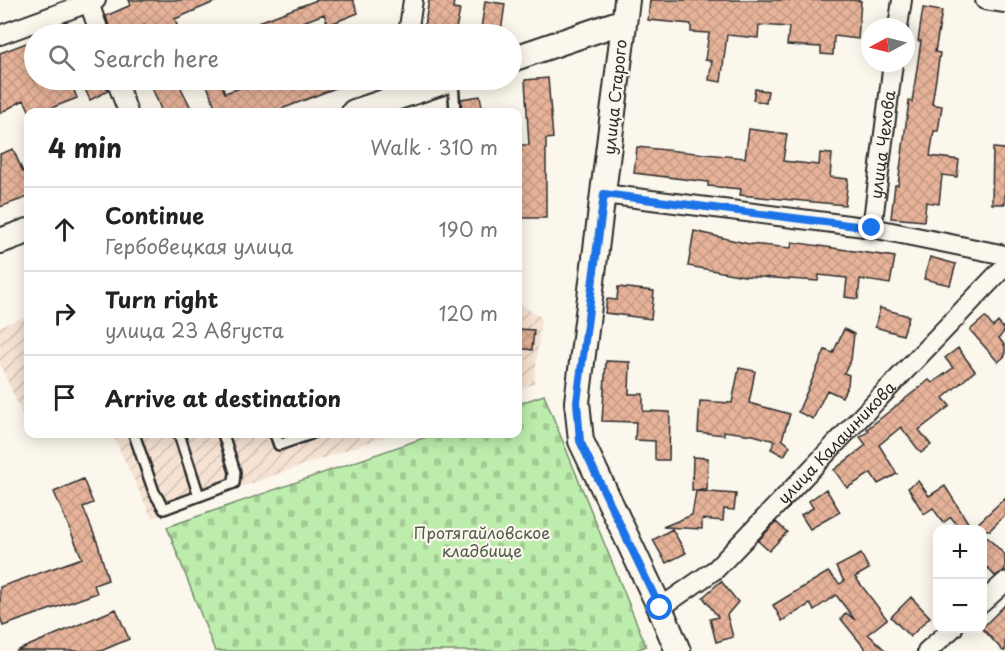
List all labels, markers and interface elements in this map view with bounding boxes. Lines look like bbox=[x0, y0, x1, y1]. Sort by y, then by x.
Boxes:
north arrow bbox=[861, 18, 915, 72]
search box bbox=[24, 24, 522, 90]
street label: улица Старого bbox=[596, 38, 632, 156]
icon: search bbox=[45, 41, 78, 74]
text: Search here bbox=[93, 41, 219, 74]
street label: улица Чехова bbox=[863, 89, 900, 200]
text: 4 min bbox=[48, 128, 122, 167]
text: Walk · 310 m bbox=[370, 132, 498, 162]
text: Continue bbox=[105, 198, 204, 231]
icon: ahead bbox=[48, 213, 81, 246]
text: 190 m bbox=[439, 214, 498, 244]
route end bbox=[858, 214, 884, 240]
text: Гербовецкая улица bbox=[105, 231, 293, 261]
text: Turn right bbox=[105, 282, 218, 315]
icon: right bbox=[48, 297, 81, 330]
text: 120 m bbox=[439, 298, 498, 328]
text: улица 23 Августа bbox=[105, 315, 284, 345]
street label: улица Калашникова bbox=[771, 375, 900, 509]
icon: arrive bbox=[48, 381, 81, 414]
text: Arrive at destination bbox=[105, 381, 341, 414]
park label: Протягайловское кладбище bbox=[414, 520, 550, 562]
map controls bbox=[933, 525, 987, 633]
button: + bbox=[933, 525, 987, 579]
button: − bbox=[933, 579, 987, 633]
route start bbox=[646, 594, 672, 620]

